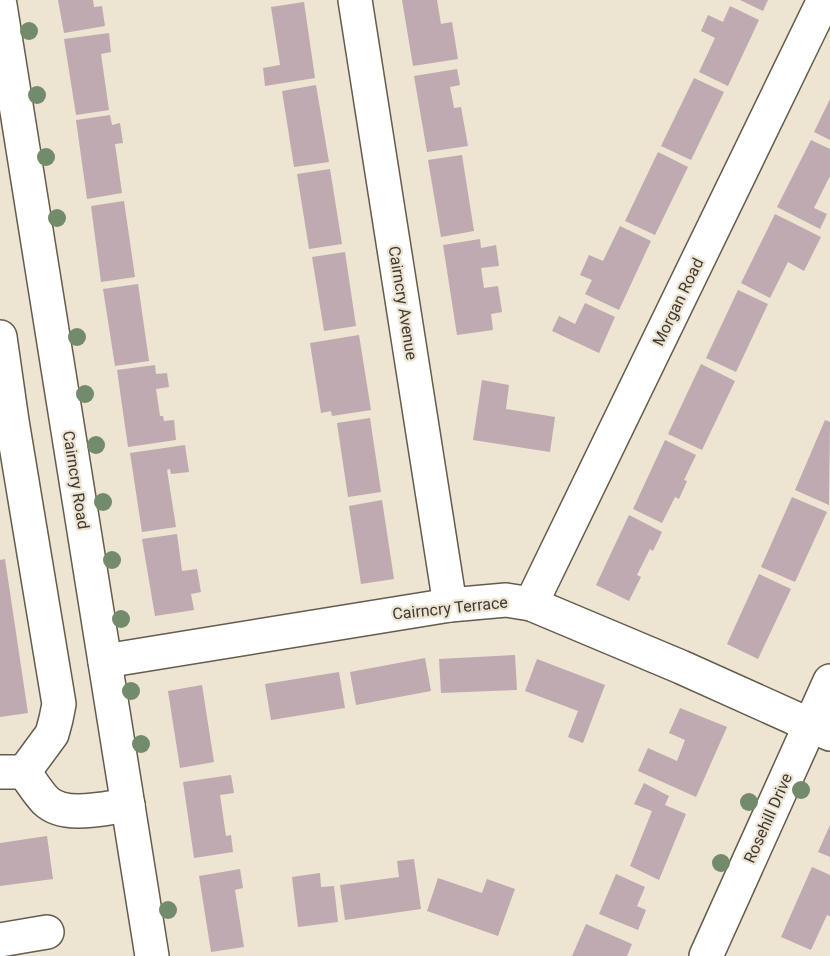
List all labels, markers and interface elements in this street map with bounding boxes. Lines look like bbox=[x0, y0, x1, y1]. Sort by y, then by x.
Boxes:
street label: Cairncry Avenue bbox=[385, 245, 421, 361]
street label: Morgan Road bbox=[649, 255, 707, 349]
street label: Cairncry Road bbox=[59, 429, 93, 531]
street label: Cairncry Terrace bbox=[391, 593, 509, 623]
street label: Rosehill Drive bbox=[740, 770, 796, 866]

